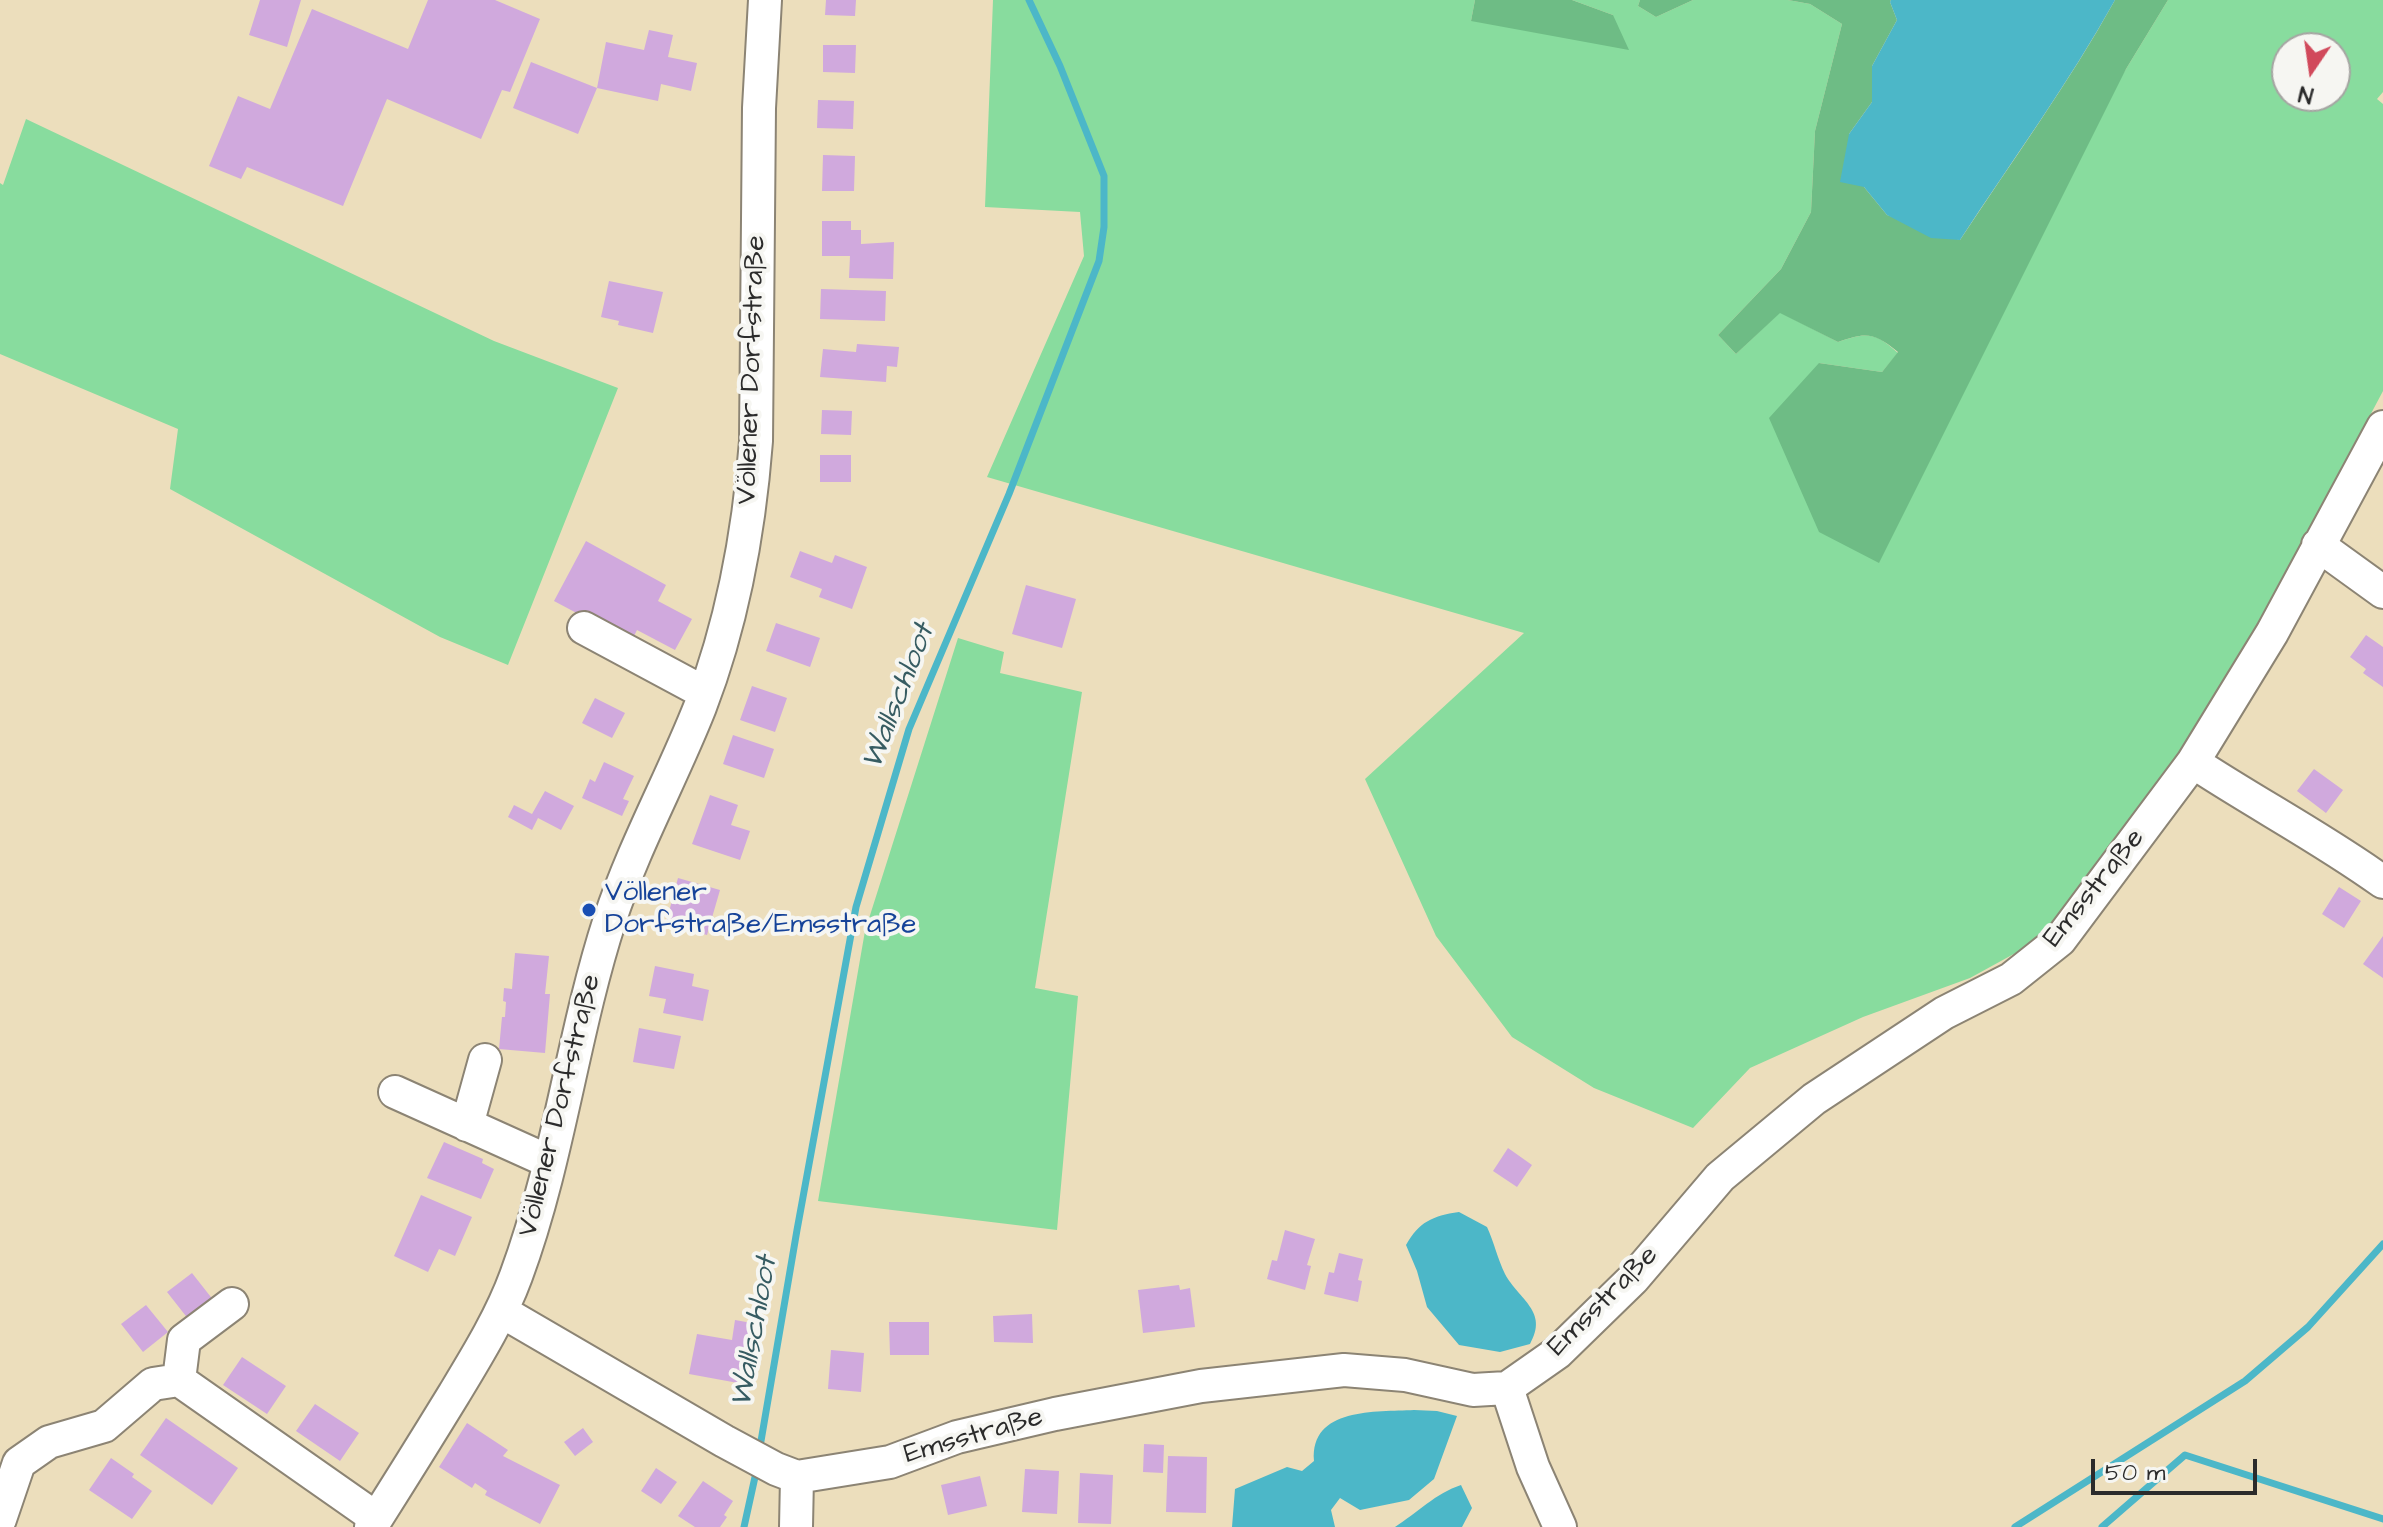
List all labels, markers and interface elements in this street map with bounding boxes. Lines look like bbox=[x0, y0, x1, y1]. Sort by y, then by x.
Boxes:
north arrow bbox=[2271, 32, 2351, 112]
text: N bbox=[2296, 77, 2316, 111]
street label: Völlener Dorfstraße bbox=[732, 235, 774, 505]
water label: Wallschloot bbox=[856, 619, 944, 775]
street label: Emsstraße bbox=[2037, 823, 2153, 955]
place label: Völlener Dorfstraße/Emsstraße bbox=[605, 877, 916, 943]
marker: Völlener Dorfstraße/Emsstraße bbox=[580, 901, 598, 919]
street label: Völlener Dorfstraße bbox=[512, 971, 610, 1241]
street label: Emsstraße bbox=[1542, 1240, 1666, 1364]
water label: Wallschloot bbox=[725, 1254, 787, 1410]
street label: Emsstraße bbox=[901, 1401, 1047, 1473]
scale bar bbox=[2095, 1443, 2261, 1493]
text: 50 m bbox=[2105, 1456, 2165, 1490]

